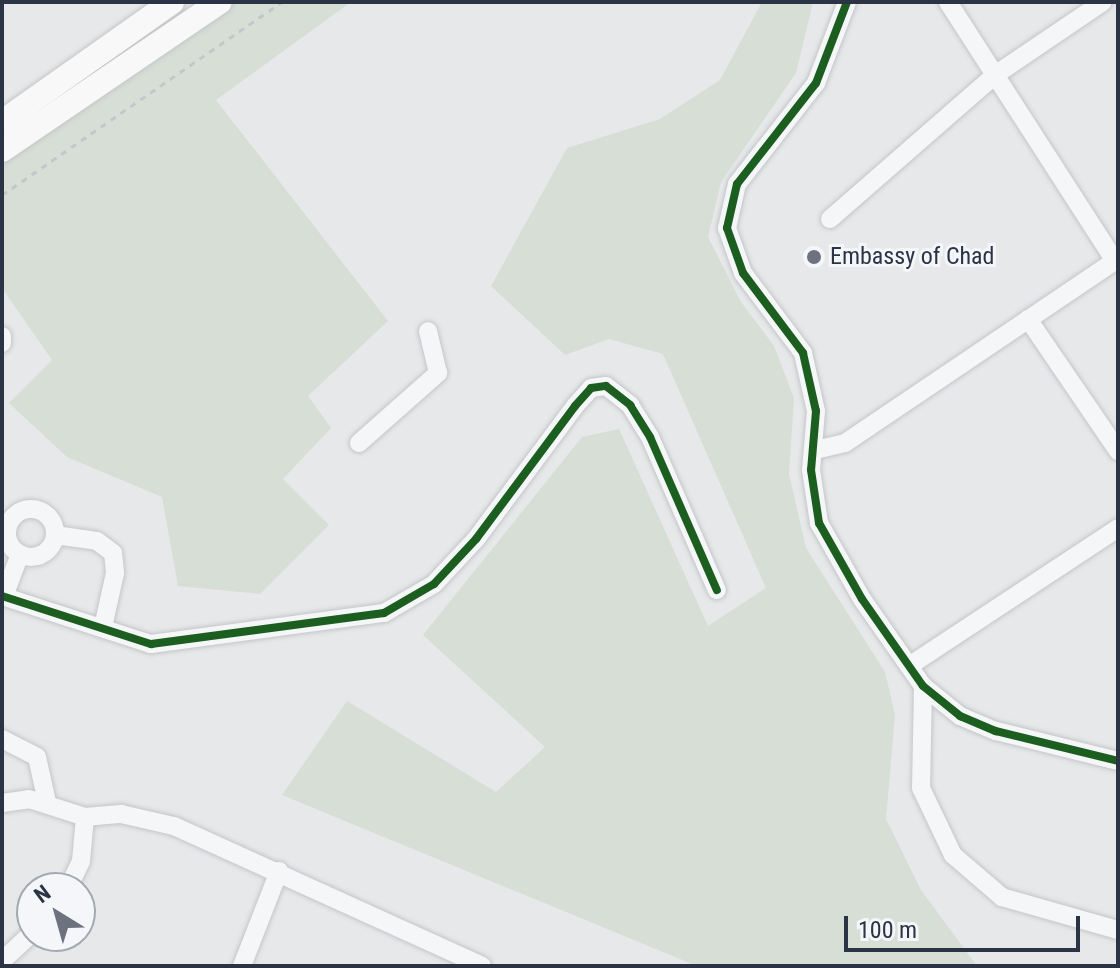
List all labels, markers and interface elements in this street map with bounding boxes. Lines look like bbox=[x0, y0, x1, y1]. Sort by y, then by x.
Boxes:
place label: Embassy of Chad bbox=[830, 243, 994, 271]
marker: Embassy of Chad bbox=[805, 248, 823, 266]
north arrow bbox=[16, 872, 96, 952]
text: N bbox=[30, 880, 55, 908]
scale bar bbox=[848, 900, 1084, 950]
text: 100 m bbox=[858, 916, 917, 944]

